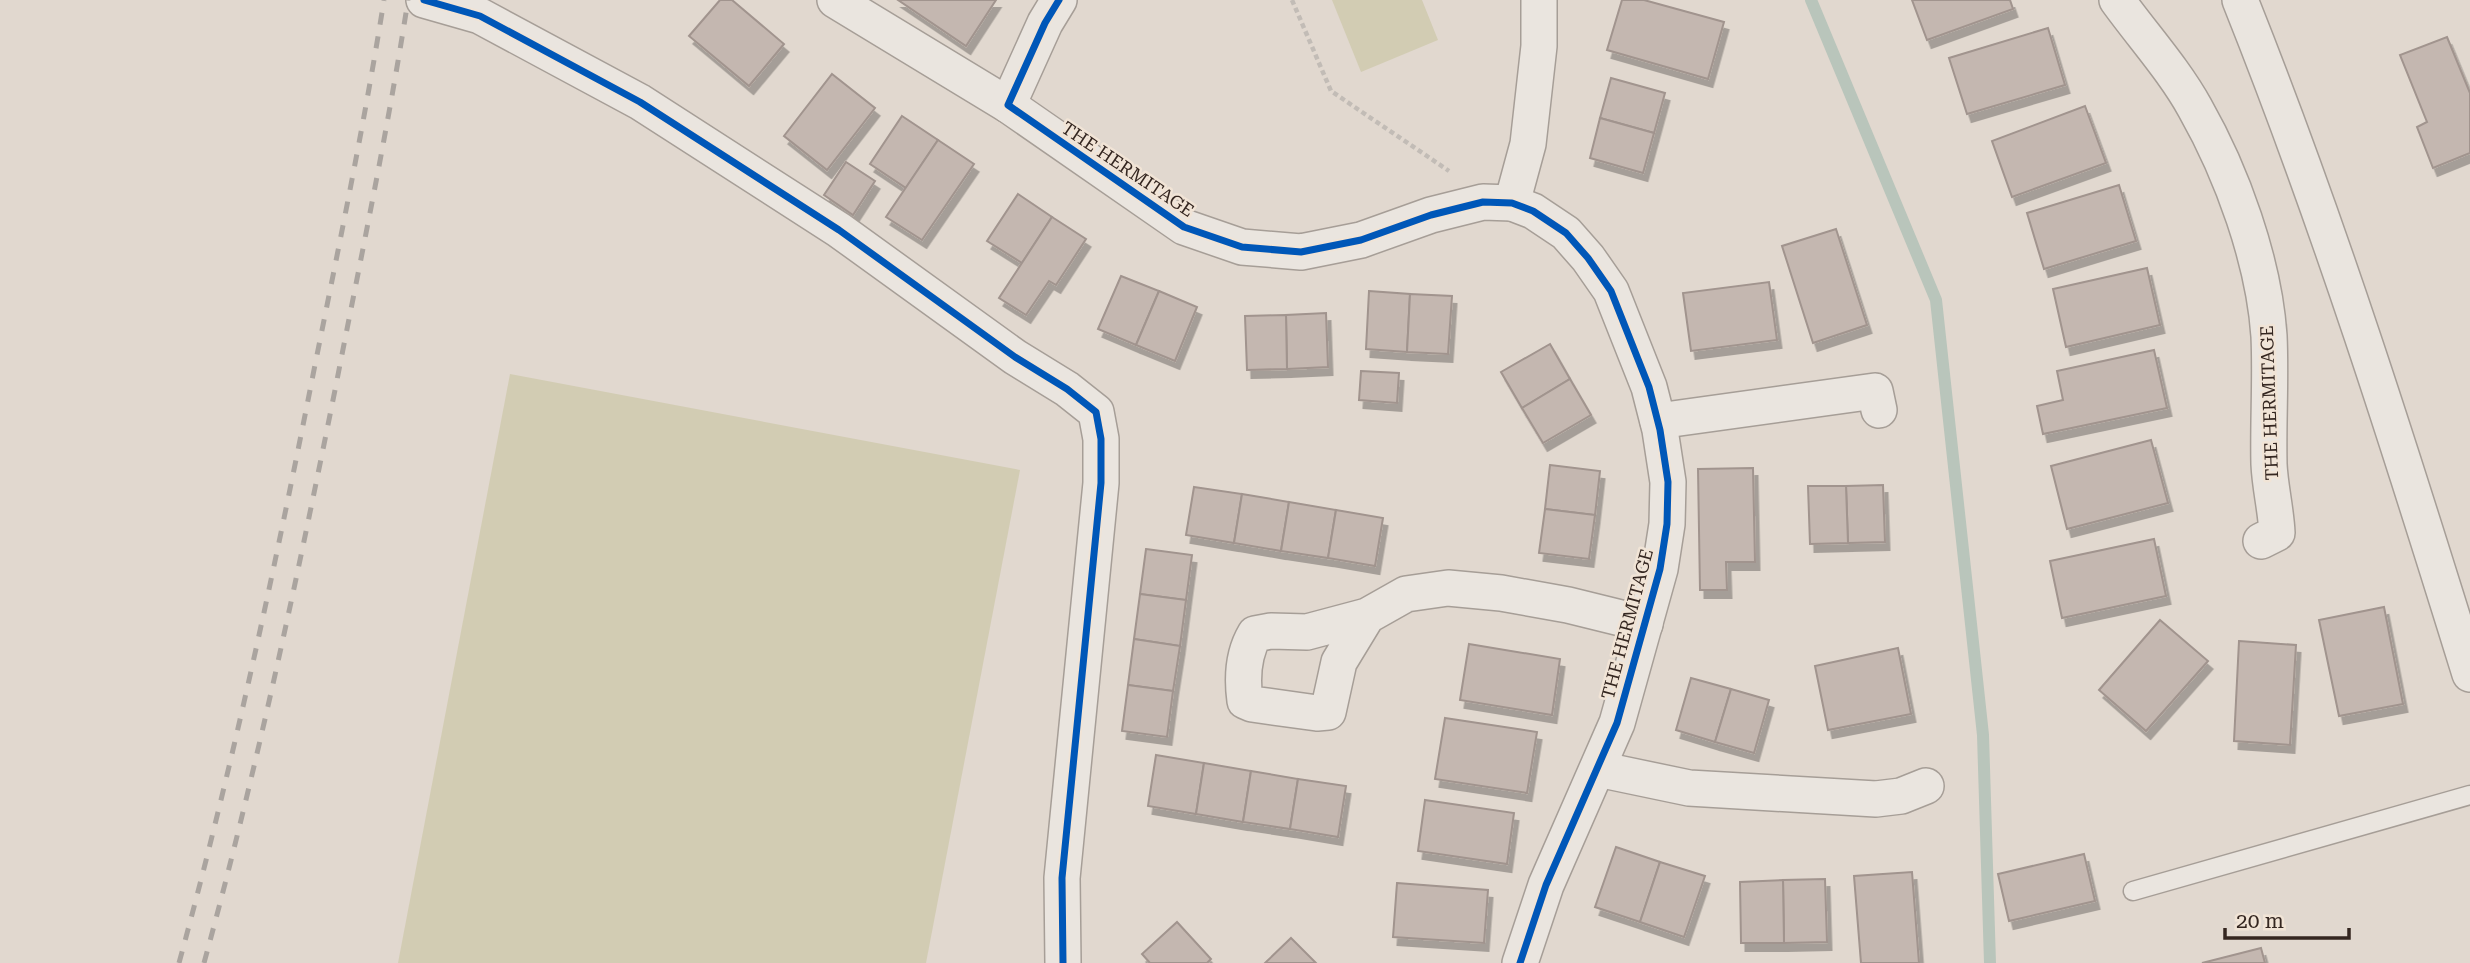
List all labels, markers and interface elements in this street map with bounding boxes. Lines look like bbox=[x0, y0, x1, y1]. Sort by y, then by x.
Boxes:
street label: THE HERMITAGE bbox=[1058, 117, 1198, 221]
street label: THE HERMITAGE bbox=[2256, 325, 2282, 481]
street label: THE HERMITAGE bbox=[1597, 546, 1657, 702]
scale bar bbox=[2225, 897, 2349, 941]
text: 20 m bbox=[2236, 909, 2284, 933]

